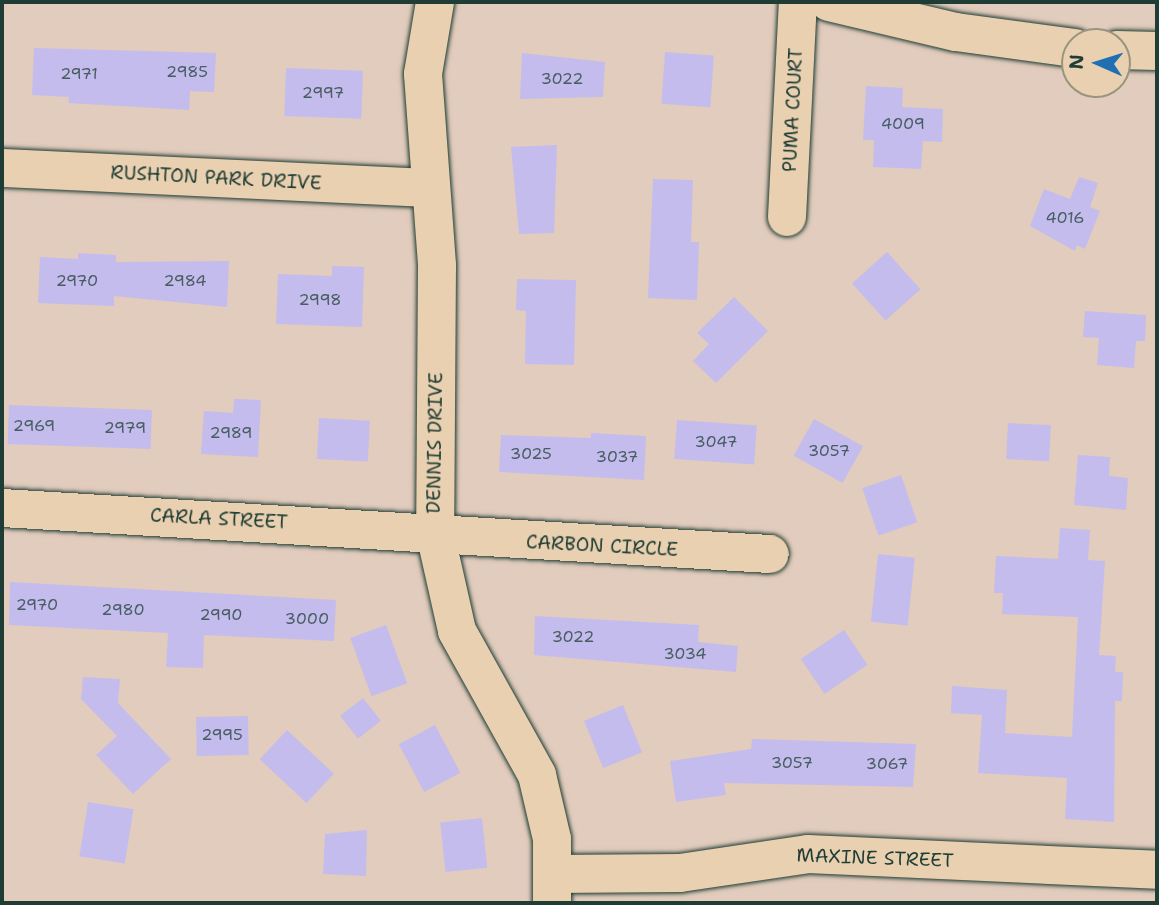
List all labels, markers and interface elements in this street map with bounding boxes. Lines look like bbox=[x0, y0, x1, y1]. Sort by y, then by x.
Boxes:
north arrow bbox=[1061, 28, 1131, 98]
street label: PUMA COURT bbox=[778, 47, 808, 173]
text: N bbox=[1064, 54, 1089, 70]
house number: 2985 bbox=[166, 62, 208, 82]
house number: 2971 bbox=[60, 64, 98, 84]
house number: 3022 bbox=[541, 69, 583, 89]
house number: 2997 bbox=[302, 83, 344, 103]
house number: 4009 bbox=[881, 114, 925, 134]
street label: RUSHTON PARK DRIVE bbox=[110, 161, 322, 195]
house number: 4016 bbox=[1045, 208, 1085, 228]
house number: 2970 bbox=[56, 271, 98, 291]
house number: 2984 bbox=[163, 271, 207, 291]
house number: 2998 bbox=[298, 290, 342, 310]
street label: DENNIS DRIVE bbox=[422, 372, 448, 514]
house number: 2969 bbox=[13, 416, 55, 436]
house number: 2979 bbox=[104, 418, 146, 438]
house number: 2989 bbox=[210, 423, 252, 443]
house number: 3047 bbox=[695, 432, 737, 452]
house number: 3057 bbox=[808, 441, 850, 461]
house number: 3025 bbox=[510, 444, 552, 464]
house number: 3037 bbox=[596, 447, 638, 467]
street label: CARLA STREET bbox=[150, 504, 288, 534]
street label: CARBON CIRCLE bbox=[525, 531, 679, 561]
house number: 2970 bbox=[16, 595, 58, 615]
house number: 2980 bbox=[101, 600, 145, 620]
house number: 2990 bbox=[199, 605, 243, 625]
house number: 3000 bbox=[285, 609, 329, 629]
house number: 3022 bbox=[552, 627, 594, 647]
house number: 3034 bbox=[663, 644, 707, 664]
house number: 2995 bbox=[201, 725, 243, 745]
house number: 3057 bbox=[771, 753, 813, 773]
house number: 3067 bbox=[866, 754, 908, 774]
street label: MAXINE STREET bbox=[796, 844, 954, 872]

